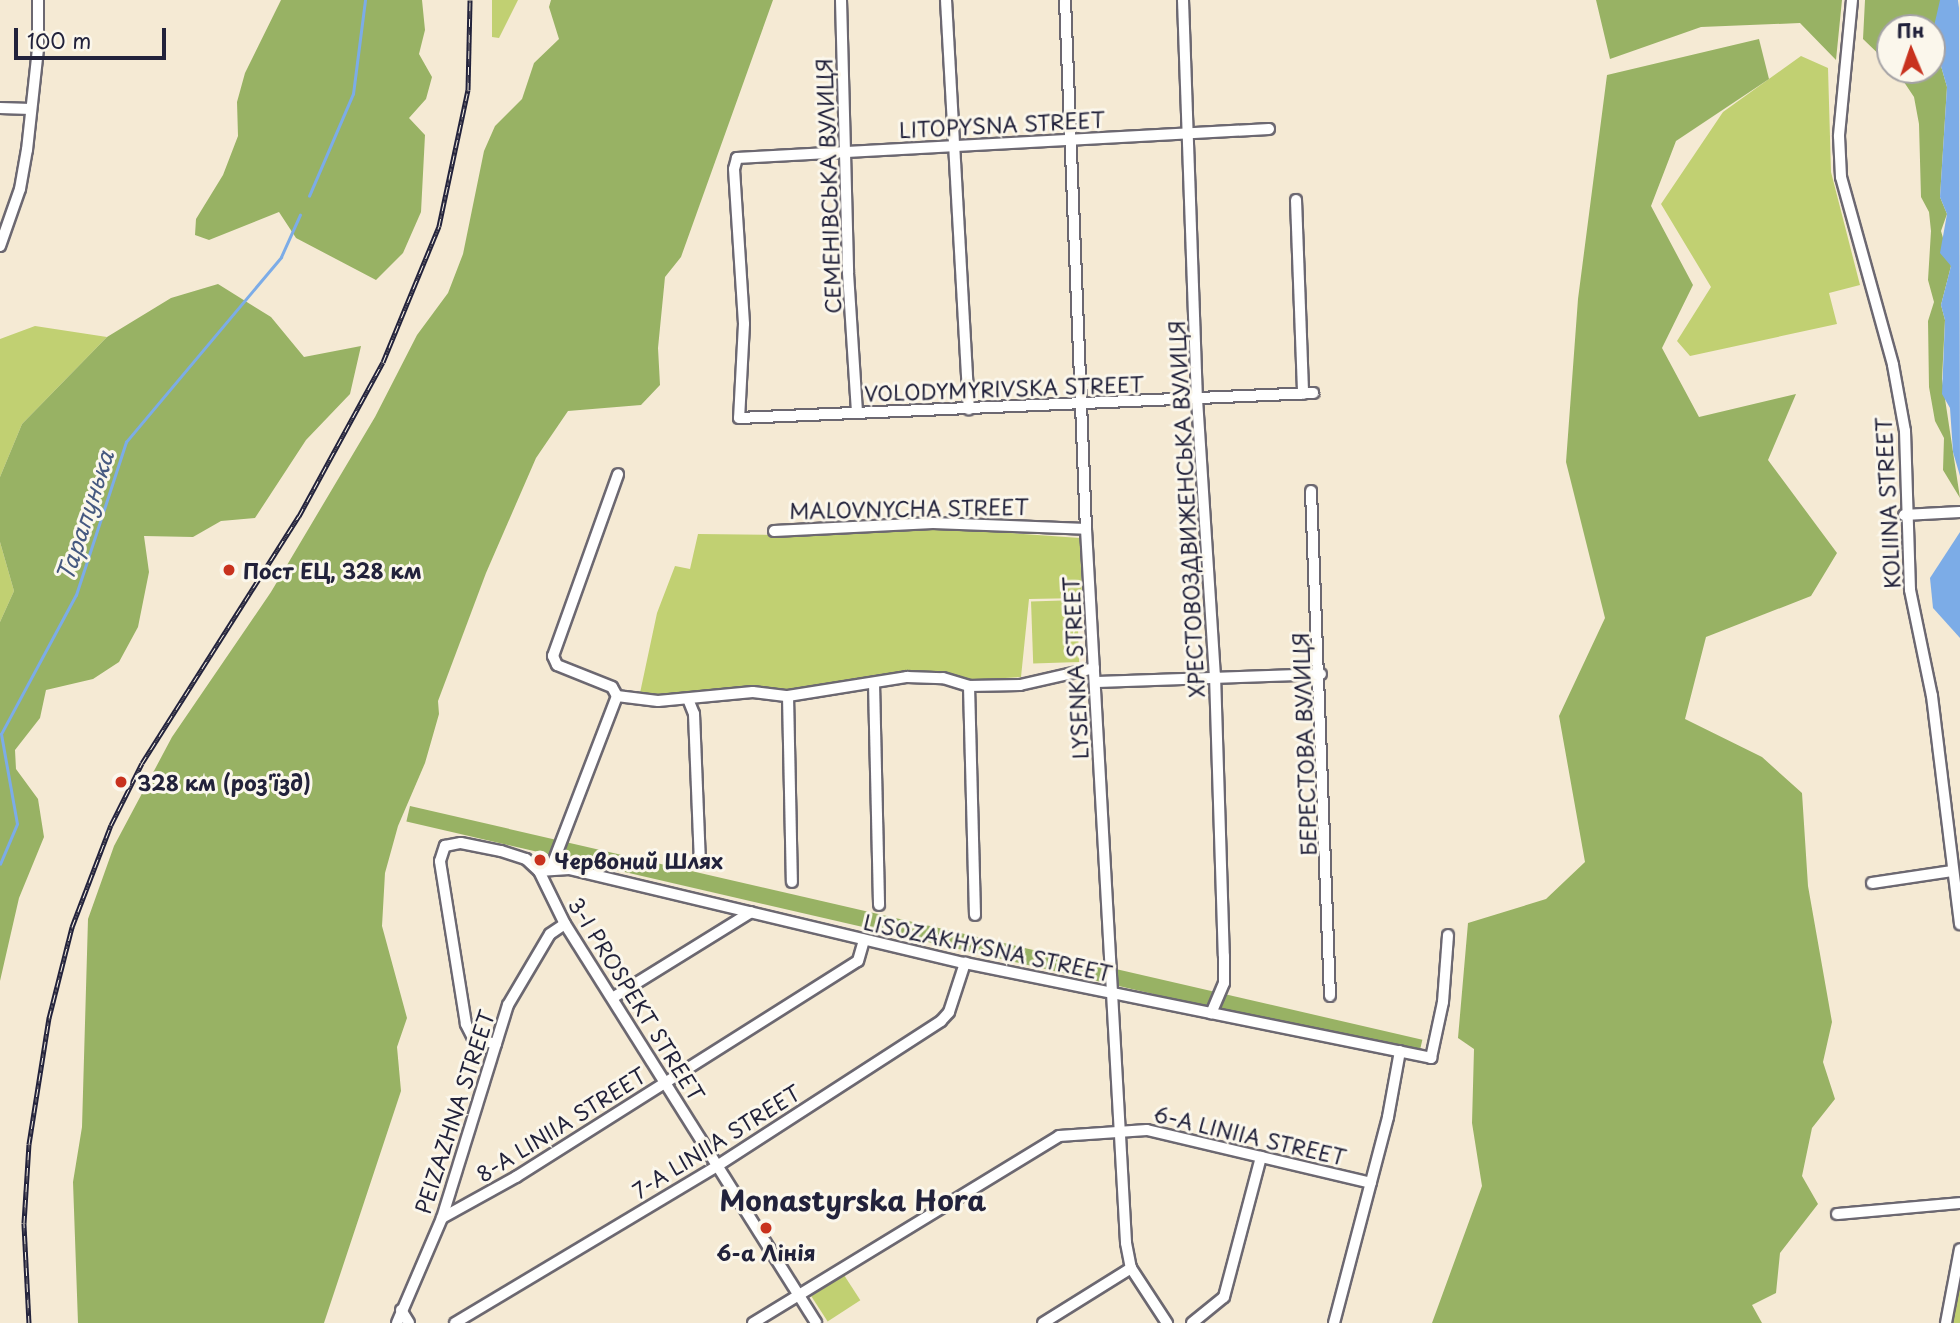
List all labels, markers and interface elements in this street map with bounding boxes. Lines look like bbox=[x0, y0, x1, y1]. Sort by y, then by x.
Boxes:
scale bar bbox=[18, 14, 170, 58]
north arrow bbox=[1876, 14, 1946, 84]
text: Пн bbox=[1896, 16, 1925, 44]
text: 100 m bbox=[27, 24, 91, 56]
street label: СЕМЕНІВСЬКА ВУЛИЦЯ bbox=[811, 58, 845, 314]
street label: LITOPYSNA STREET bbox=[898, 106, 1106, 142]
street label: ХРЕСТОВОЗДВИЖЕНСЬКА ВУЛИЦЯ bbox=[1164, 320, 1208, 698]
street label: VOLODYMYRIVSKA STREET bbox=[862, 370, 1146, 406]
street label: KOLIINA STREET bbox=[1870, 415, 1904, 591]
water label: Тарапунька bbox=[51, 447, 119, 585]
street label: MALOVNYCHA STREET bbox=[787, 493, 1031, 523]
place label: Пост ЕЦ, 328 км bbox=[243, 557, 423, 583]
marker: Пост ЕЦ, 328 км bbox=[221, 562, 237, 578]
street label: LYSENKA STREET bbox=[1058, 575, 1092, 761]
street label: БЕРЕСТОВА ВУЛИЦЯ bbox=[1288, 632, 1320, 856]
place label: 328 км (роз'їзд) bbox=[137, 769, 311, 795]
marker: 328 км (роз'їзд) bbox=[111, 772, 131, 792]
place label: Червоний Шлях bbox=[554, 847, 724, 873]
marker: Червоний Шлях bbox=[532, 852, 548, 868]
street label: 3-I PROSPEKT STREET bbox=[563, 892, 711, 1106]
street label: LISOZAKHYSNA STREET bbox=[861, 908, 1115, 986]
street label: PEIZAZHNA STREET bbox=[409, 1005, 499, 1219]
street label: 8-A LINIIA STREET bbox=[470, 1061, 652, 1187]
street label: 7-A LINIIA STREET bbox=[626, 1078, 806, 1204]
street label: 6-A LINIIA STREET bbox=[1149, 1100, 1351, 1170]
district label: Monastyrska Hora bbox=[720, 1183, 986, 1217]
marker: 6-а Лінія bbox=[758, 1220, 774, 1236]
place label: 6-а Лінія bbox=[716, 1239, 816, 1265]

